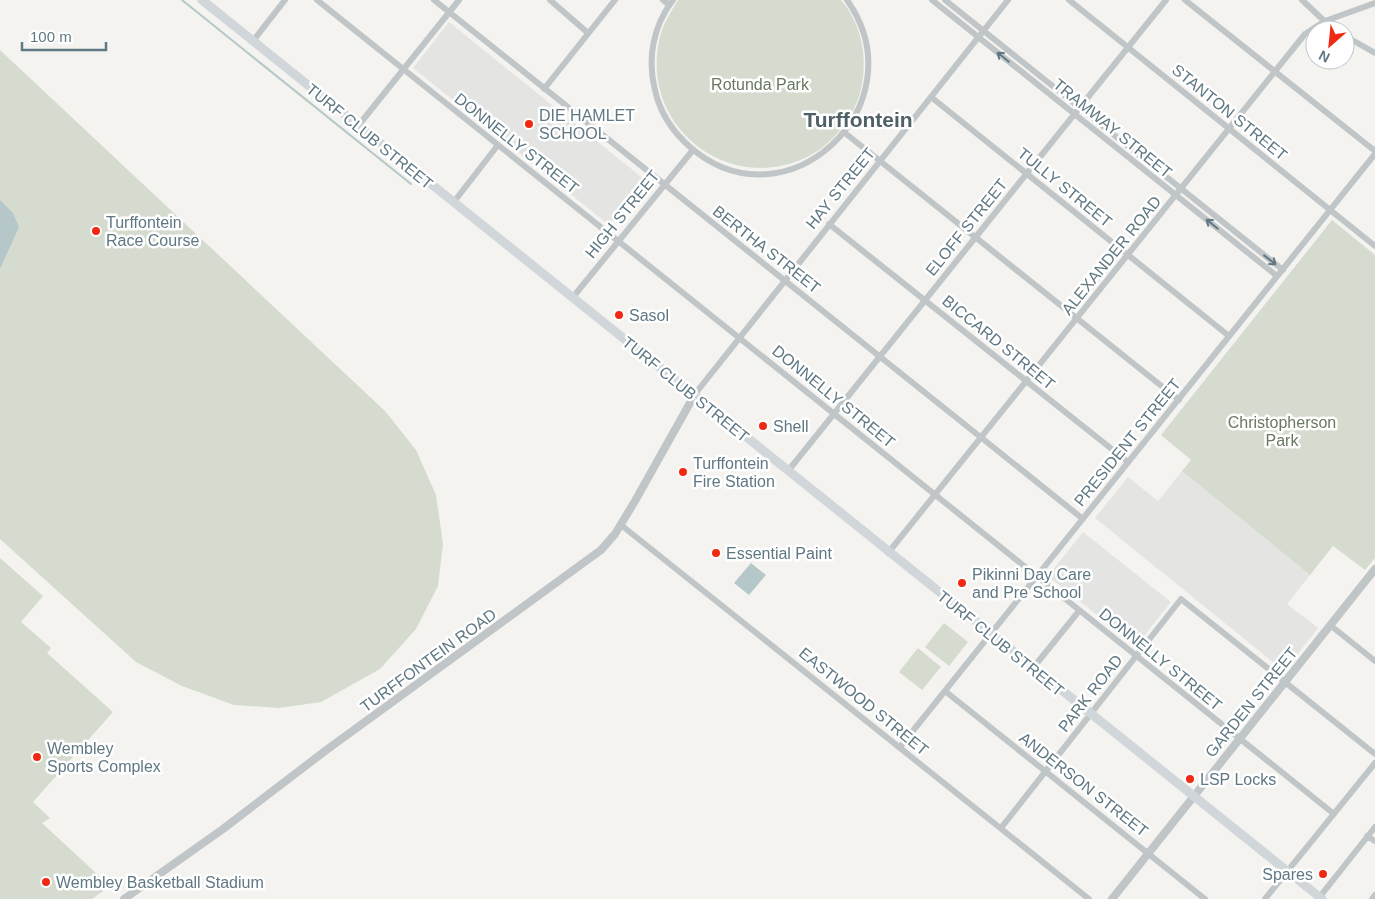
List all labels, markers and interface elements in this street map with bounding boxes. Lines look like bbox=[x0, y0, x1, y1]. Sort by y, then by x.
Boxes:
scale bar bbox=[22, 20, 106, 52]
north arrow bbox=[1305, 20, 1355, 70]
text: 100 m bbox=[30, 28, 72, 45]
text: N bbox=[1316, 47, 1332, 66]
one-way arrow bbox=[997, 51, 1010, 62]
street label: STANTON STREET bbox=[1169, 61, 1291, 164]
street label: TRAMWAY STREET bbox=[1050, 75, 1175, 181]
park label: Rotunda Park bbox=[711, 76, 810, 93]
street label: TURF CLUB STREET bbox=[303, 80, 436, 193]
street label: DONNELLY STREET bbox=[451, 90, 582, 197]
place label: DIE HAMLET SCHOOL bbox=[539, 107, 635, 142]
district label: Turffontein bbox=[803, 108, 913, 131]
marker: DIE HAMLET SCHOOL bbox=[523, 118, 535, 130]
street label: HAY STREET bbox=[803, 144, 878, 232]
street label: TULLY STREET bbox=[1014, 144, 1115, 231]
street label: HIGH STREET bbox=[582, 167, 663, 261]
street label: ELOFF STREET bbox=[922, 176, 1011, 279]
street label: ALEXANDER ROAD bbox=[1058, 193, 1164, 318]
street label: BERTHA STREET bbox=[710, 202, 824, 297]
place label: Turffontein Race Course bbox=[106, 214, 199, 249]
one-way arrow bbox=[1205, 219, 1218, 230]
marker: Turffontein Race Course bbox=[90, 225, 102, 237]
one-way arrow bbox=[1263, 255, 1276, 266]
street label: BICCARD STREET bbox=[939, 292, 1058, 393]
place label: Sasol bbox=[629, 307, 669, 324]
marker: Sasol bbox=[613, 309, 625, 321]
street label: TURF CLUB STREET bbox=[619, 333, 752, 446]
street label: DONNELLY STREET bbox=[769, 342, 898, 451]
street label: PRESIDENT STREET bbox=[1071, 375, 1184, 509]
park label: Christopherson Park bbox=[1228, 414, 1336, 449]
place label: Shell bbox=[773, 418, 809, 435]
marker: Shell bbox=[757, 420, 769, 432]
place label: Turffontein Fire Station bbox=[693, 455, 775, 490]
marker: Turffontein Fire Station bbox=[677, 466, 689, 478]
place label: Essential Paint bbox=[726, 545, 832, 562]
marker: Essential Paint bbox=[710, 547, 722, 559]
place label: Pikinni Day Care and Pre School bbox=[972, 566, 1091, 601]
marker: Pikinni Day Care and Pre School bbox=[956, 577, 968, 589]
street label: TURF CLUB STREET bbox=[934, 587, 1067, 700]
street label: TURFFONTEIN ROAD bbox=[357, 605, 499, 715]
street label: DONNELLY STREET bbox=[1096, 605, 1225, 714]
street label: EASTWOOD STREET bbox=[796, 644, 932, 759]
street label: GARDEN STREET bbox=[1202, 644, 1301, 761]
street label: PARK ROAD bbox=[1055, 651, 1126, 735]
street label: ANDERSON STREET bbox=[1016, 729, 1151, 840]
place label: Wembley Sports Complex bbox=[47, 740, 161, 775]
marker: Wembley Sports Complex bbox=[31, 751, 43, 763]
place label: LSP Locks bbox=[1200, 771, 1276, 788]
marker: LSP Locks bbox=[1184, 773, 1196, 785]
place label: Spares bbox=[1262, 866, 1313, 883]
marker: Spares bbox=[1317, 868, 1329, 880]
place label: Wembley Basketball Stadium bbox=[56, 874, 264, 891]
marker: Wembley Basketball Stadium bbox=[40, 876, 52, 888]

